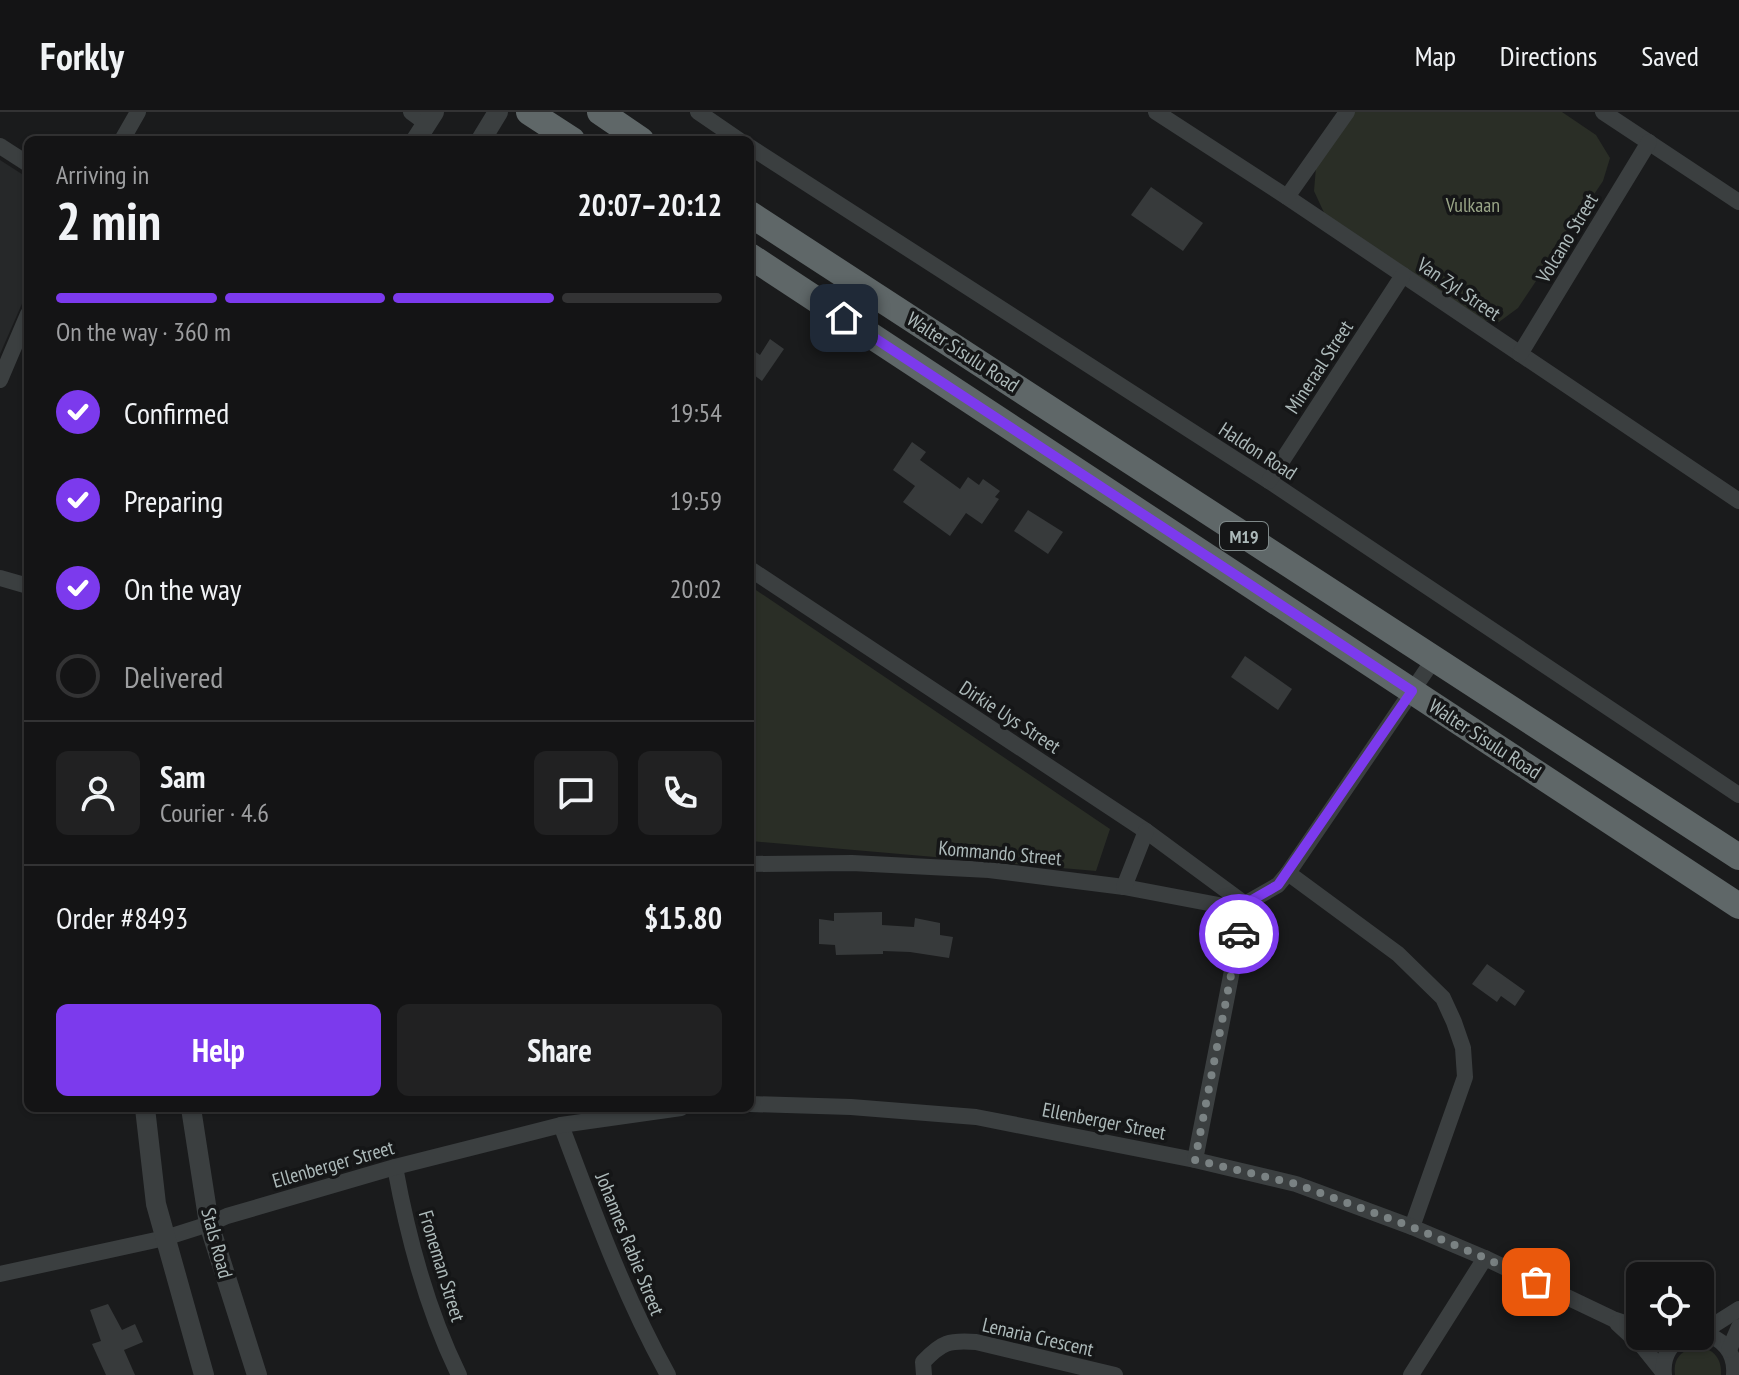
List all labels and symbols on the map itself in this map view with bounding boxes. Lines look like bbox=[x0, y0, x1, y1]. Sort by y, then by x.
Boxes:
street label: Volcano Street bbox=[1530, 188, 1604, 288]
park label: Vulkaan bbox=[1445, 192, 1500, 218]
street label: Van Zyl Street bbox=[1411, 251, 1506, 327]
pin bbox=[810, 284, 878, 352]
street label: Walter Sisulu Road bbox=[902, 306, 1024, 398]
street label: Mineraal Street bbox=[1279, 315, 1359, 418]
street label: Haldon Road bbox=[1214, 416, 1302, 486]
road number: M19 bbox=[1220, 522, 1268, 550]
street label: Dirkie Uys Street bbox=[955, 675, 1066, 760]
street label: Walter Sisulu Road bbox=[1424, 693, 1546, 785]
street label: Kommando Street bbox=[937, 835, 1063, 871]
courier bbox=[1199, 894, 1279, 974]
street label: Ellenberger Street bbox=[1040, 1096, 1169, 1146]
street label: Ellenberger Street bbox=[269, 1134, 397, 1194]
street label: Johannes Rabie Street bbox=[589, 1168, 671, 1320]
street label: Stals Road bbox=[195, 1205, 239, 1281]
street label: Froneman Street bbox=[413, 1207, 471, 1325]
pin bbox=[1502, 1248, 1570, 1316]
street label: Lenaria Crescent bbox=[980, 1312, 1097, 1363]

